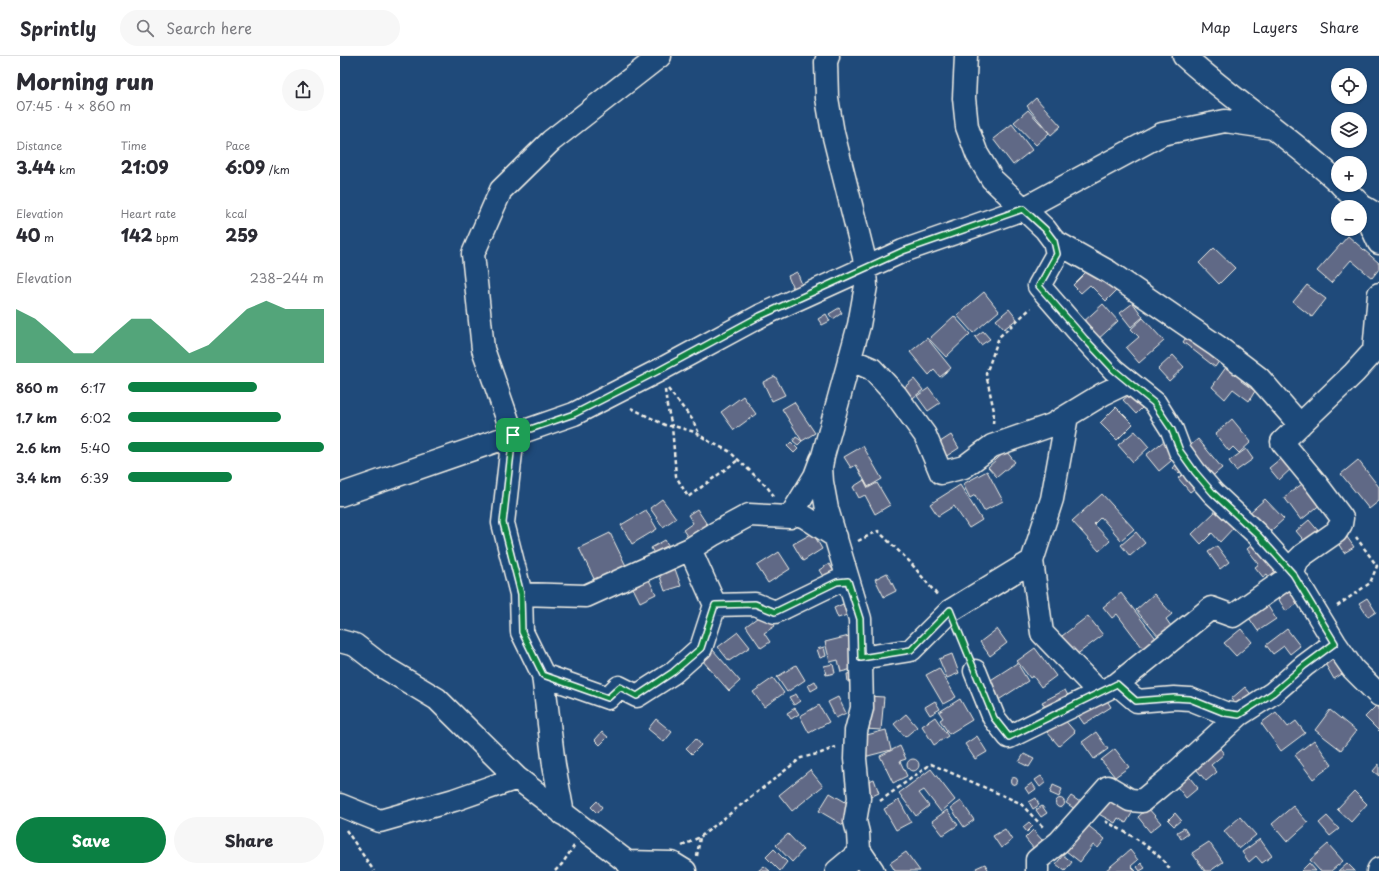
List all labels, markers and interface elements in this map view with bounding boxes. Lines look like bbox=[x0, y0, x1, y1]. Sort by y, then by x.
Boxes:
search box bbox=[120, 10, 400, 46]
text: Sprintly bbox=[20, 14, 96, 42]
text: Search here bbox=[166, 16, 252, 39]
icon: search bbox=[134, 17, 156, 39]
text: Map bbox=[1201, 17, 1231, 38]
text: Layers bbox=[1253, 17, 1298, 38]
text: Share bbox=[1320, 17, 1359, 38]
text: Morning run bbox=[16, 64, 154, 97]
map controls bbox=[1331, 68, 1367, 236]
button: locate bbox=[1331, 68, 1367, 104]
button: share bbox=[282, 69, 324, 111]
text: 07:45 · 4 × 860 m bbox=[16, 96, 131, 115]
button: layers bbox=[1331, 112, 1367, 148]
text: Distance bbox=[16, 137, 62, 154]
text: Time bbox=[121, 137, 147, 154]
text: Pace bbox=[225, 137, 250, 154]
text: 3.44 bbox=[16, 154, 55, 180]
text: 21:09 bbox=[121, 154, 169, 180]
text: 6:09 bbox=[225, 154, 265, 180]
button: + bbox=[1331, 156, 1367, 192]
text: km bbox=[55, 161, 76, 178]
text: /km bbox=[265, 161, 290, 178]
button: − bbox=[1331, 200, 1367, 236]
text: Elevation bbox=[16, 205, 63, 222]
text: Heart rate bbox=[121, 205, 176, 222]
text: kcal bbox=[225, 205, 247, 222]
text: 40 bbox=[16, 222, 40, 248]
text: 142 bbox=[121, 222, 152, 248]
text: 259 bbox=[225, 222, 258, 248]
text: m bbox=[40, 229, 54, 246]
text: bpm bbox=[152, 229, 179, 246]
text: Elevation bbox=[16, 268, 72, 287]
text: 238–244 m bbox=[250, 268, 324, 287]
text: 860 m bbox=[16, 378, 58, 397]
text: 6:17 bbox=[80, 378, 106, 397]
text: 1.7 km bbox=[16, 408, 57, 427]
text: 6:02 bbox=[80, 408, 111, 427]
pin bbox=[496, 418, 530, 452]
icon: arrive bbox=[502, 424, 524, 446]
text: 2.6 km bbox=[16, 438, 61, 457]
text: 5:40 bbox=[80, 438, 110, 457]
text: 3.4 km bbox=[16, 468, 61, 487]
text: 6:39 bbox=[80, 468, 109, 487]
button: Save bbox=[16, 817, 166, 863]
button: Share bbox=[174, 817, 324, 863]

